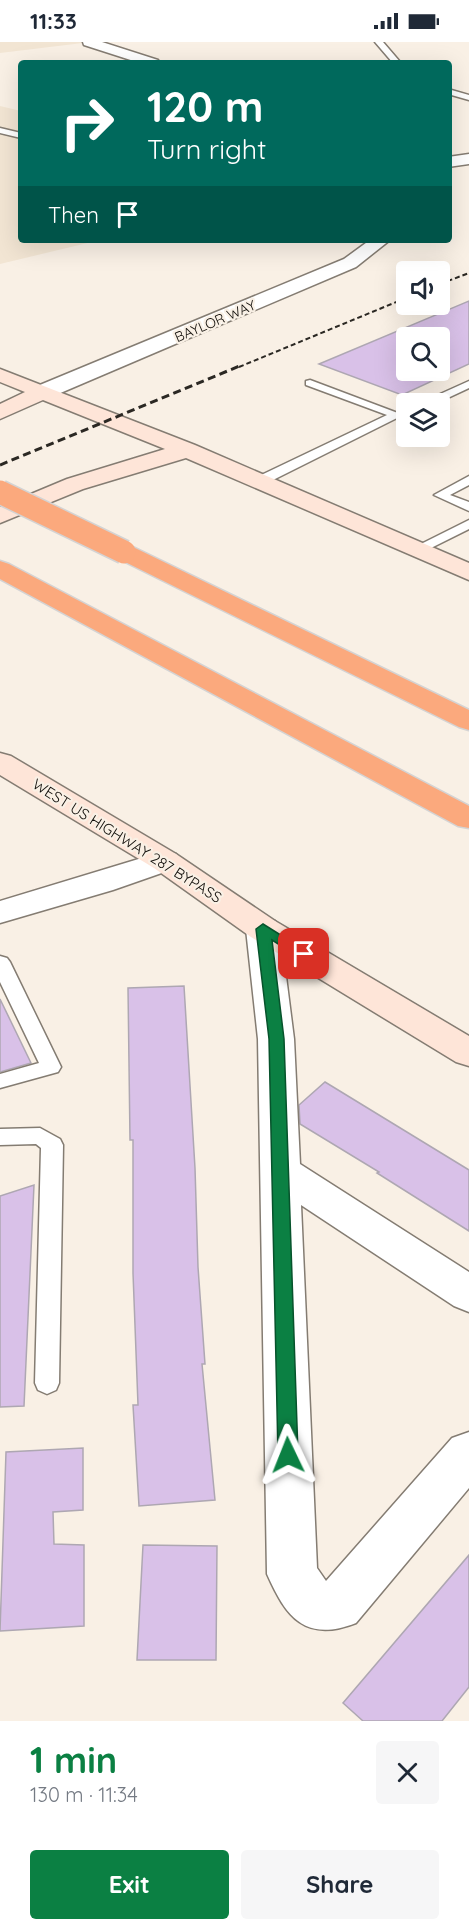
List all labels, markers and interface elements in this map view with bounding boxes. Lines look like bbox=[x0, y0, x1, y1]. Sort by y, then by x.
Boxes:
text: 11:33 bbox=[30, 7, 77, 35]
text: 120 m bbox=[147, 80, 264, 133]
icon: right bbox=[48, 84, 126, 162]
text: Turn right bbox=[147, 132, 266, 166]
icon: arrive bbox=[111, 198, 144, 231]
text: Then bbox=[48, 201, 99, 229]
map controls bbox=[396, 261, 450, 447]
button: sound bbox=[396, 261, 450, 315]
street label: BAYLOR WAY bbox=[172, 296, 258, 346]
button: search bbox=[396, 327, 450, 381]
button: layers bbox=[396, 393, 450, 447]
street label: WEST US HIGHWAY 287 BYPASS bbox=[29, 774, 225, 907]
pin bbox=[278, 928, 329, 979]
icon: arrive bbox=[287, 937, 320, 970]
position arrow bbox=[256, 1423, 320, 1487]
text: 1 min bbox=[30, 1737, 117, 1782]
button: close bbox=[376, 1741, 439, 1804]
text: 130 m · 11:34 bbox=[30, 1782, 138, 1807]
button: Exit bbox=[30, 1850, 229, 1919]
button: Share bbox=[241, 1850, 439, 1919]

